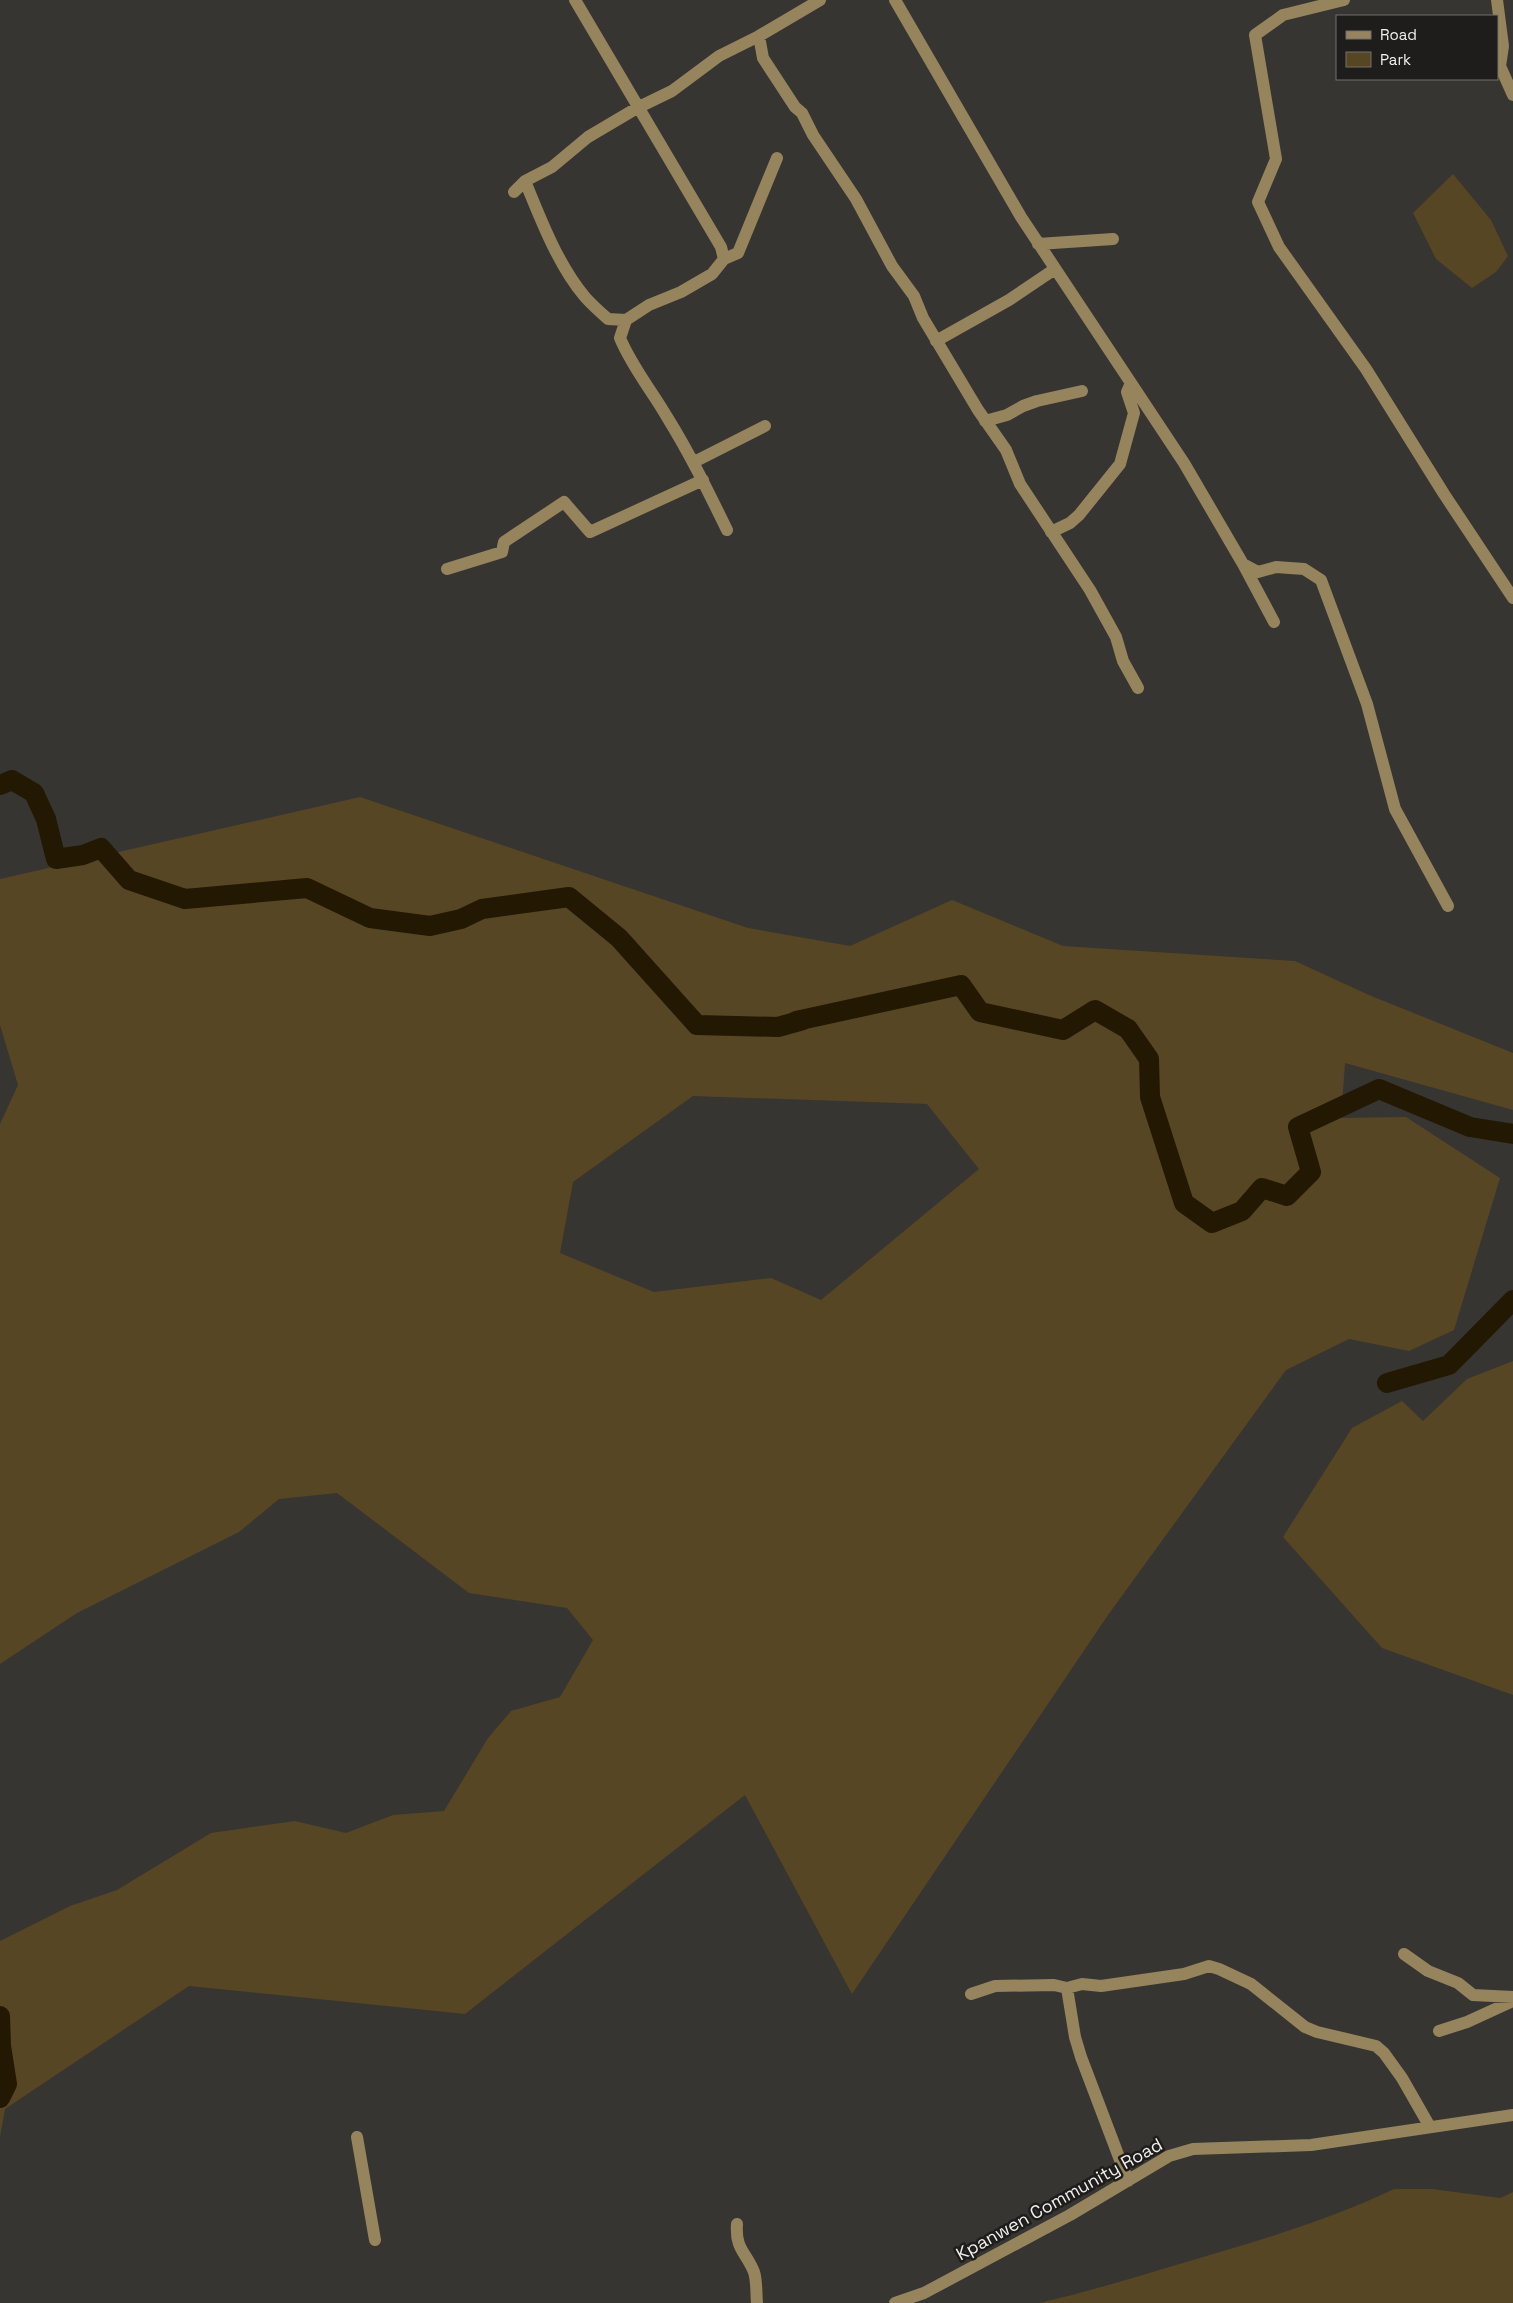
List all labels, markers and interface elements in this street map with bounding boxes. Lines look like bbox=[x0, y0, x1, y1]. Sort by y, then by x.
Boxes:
legend bbox=[1336, 15, 1498, 80]
text: Road bbox=[1380, 25, 1417, 44]
text: Park bbox=[1380, 50, 1411, 69]
street label: Kpanwen Community Road bbox=[952, 2133, 1166, 2265]

